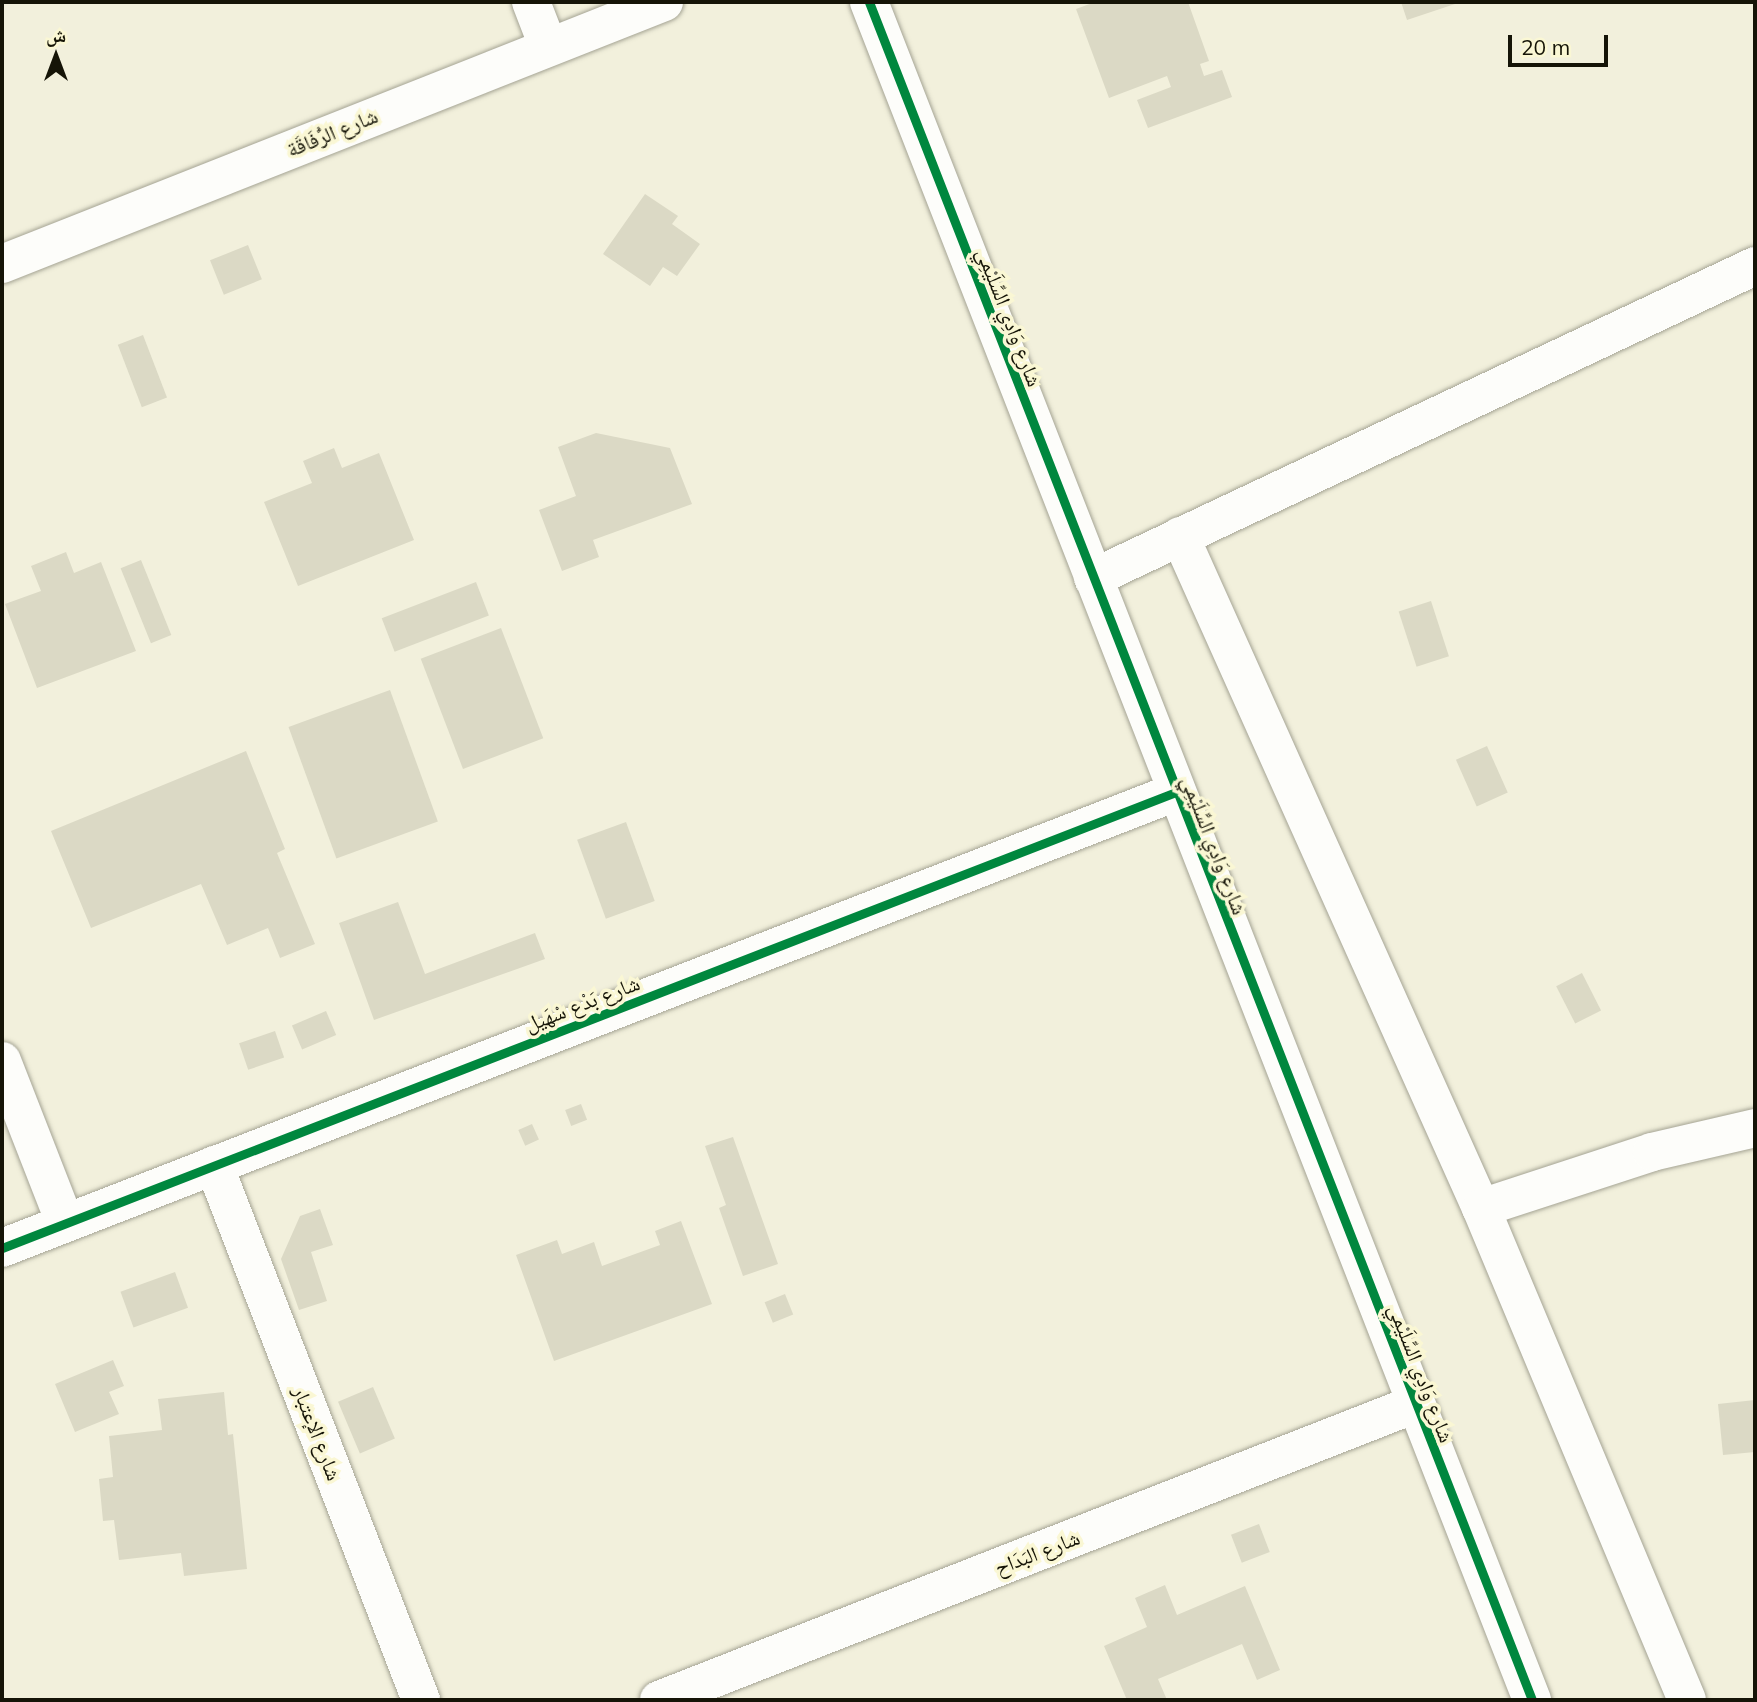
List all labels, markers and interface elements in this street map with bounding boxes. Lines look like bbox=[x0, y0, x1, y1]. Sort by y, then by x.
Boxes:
north arrow bbox=[21, 21, 91, 91]
scale bar bbox=[1512, 21, 1612, 65]
text: ش bbox=[46, 23, 66, 47]
text: 20 m bbox=[1521, 34, 1570, 60]
street label: شارع الرُّفَاقَة bbox=[283, 102, 381, 162]
street label: شارع وَادِي السِّلَيْمِي bbox=[972, 244, 1048, 390]
street label: شارع وَادِي السِّلَيْمِي bbox=[1177, 772, 1253, 918]
street label: شارع بَدْع سْهَيل bbox=[521, 970, 643, 1036]
street label: شارع وَادِي السِّلَيْمِي bbox=[1384, 1300, 1460, 1446]
street label: شارع الإعتبار bbox=[288, 1382, 348, 1484]
street label: شارع البَدَاح bbox=[991, 1524, 1083, 1580]

